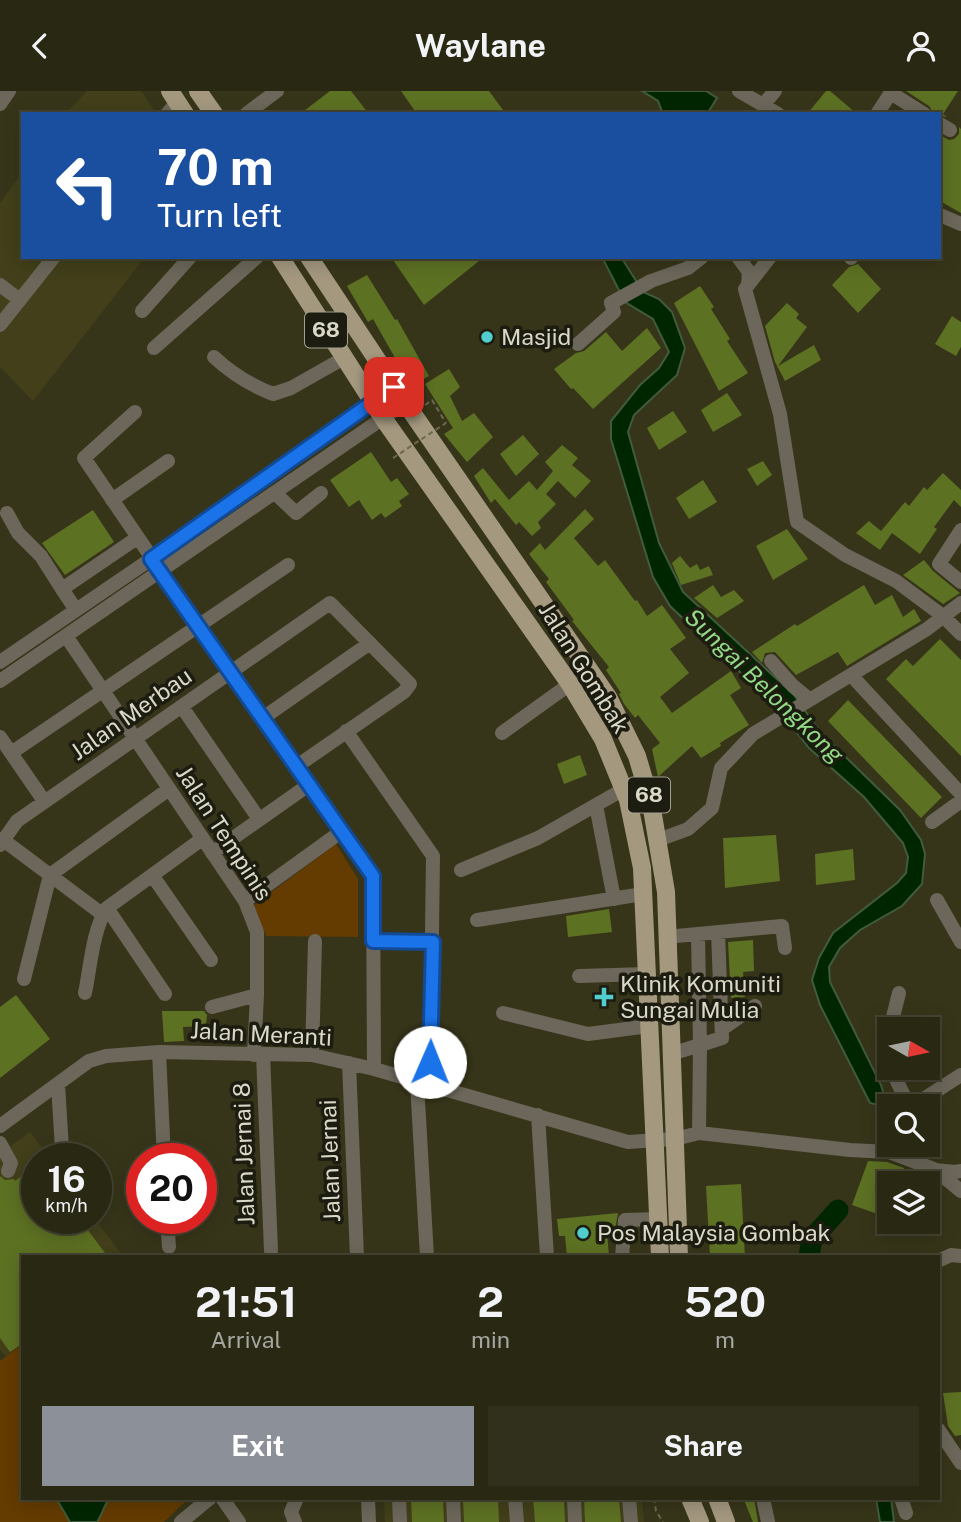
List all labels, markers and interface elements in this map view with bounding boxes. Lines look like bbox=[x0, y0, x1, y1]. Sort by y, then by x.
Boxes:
icon: back bbox=[21, 27, 59, 65]
text: Waylane bbox=[415, 27, 546, 64]
icon: person bbox=[902, 27, 940, 65]
text: 70 m bbox=[157, 138, 274, 196]
icon: left bbox=[42, 140, 133, 231]
text: Turn left bbox=[157, 197, 282, 234]
road number: 68 bbox=[305, 313, 347, 347]
place label: Masjid bbox=[501, 323, 571, 350]
marker: Masjid bbox=[479, 329, 495, 345]
pin bbox=[364, 357, 424, 417]
icon: arrive bbox=[375, 368, 413, 406]
street label: Jalan Gombak bbox=[533, 597, 635, 738]
water label: Sungai Belongkong bbox=[679, 602, 850, 769]
street label: Jalan Merbau bbox=[65, 662, 197, 765]
street label: Jalan Tempinis bbox=[171, 760, 278, 905]
road number: 68 bbox=[628, 777, 670, 813]
place label: Klinik Komuniti Sungai Mulia bbox=[620, 970, 781, 1023]
marker: Klinik Komuniti Sungai Mulia bbox=[594, 987, 614, 1007]
street label: Jalan Meranti bbox=[189, 1016, 333, 1051]
north arrow bbox=[877, 1017, 940, 1080]
map controls bbox=[877, 1017, 940, 1234]
position arrow bbox=[393, 1025, 467, 1099]
street label: Jalan Jernai 8 bbox=[228, 1082, 259, 1226]
button: search bbox=[877, 1094, 940, 1157]
street label: Jalan Jernai bbox=[314, 1099, 345, 1223]
speed limit sign: 20 bbox=[126, 1143, 217, 1234]
text: 16 bbox=[47, 1159, 86, 1200]
button: layers bbox=[877, 1171, 940, 1234]
text: km/h bbox=[45, 1195, 88, 1216]
place label: Pos Malaysia Gombak bbox=[597, 1219, 830, 1246]
marker: Pos Malaysia Gombak bbox=[575, 1225, 591, 1241]
text: 21:51 bbox=[195, 1277, 297, 1326]
text: 2 bbox=[477, 1277, 504, 1326]
text: 520 bbox=[684, 1277, 766, 1326]
text: Arrival bbox=[211, 1326, 282, 1353]
text: min bbox=[471, 1326, 510, 1353]
text: m bbox=[715, 1326, 735, 1353]
button: Exit bbox=[42, 1406, 474, 1486]
button: Share bbox=[488, 1406, 919, 1486]

